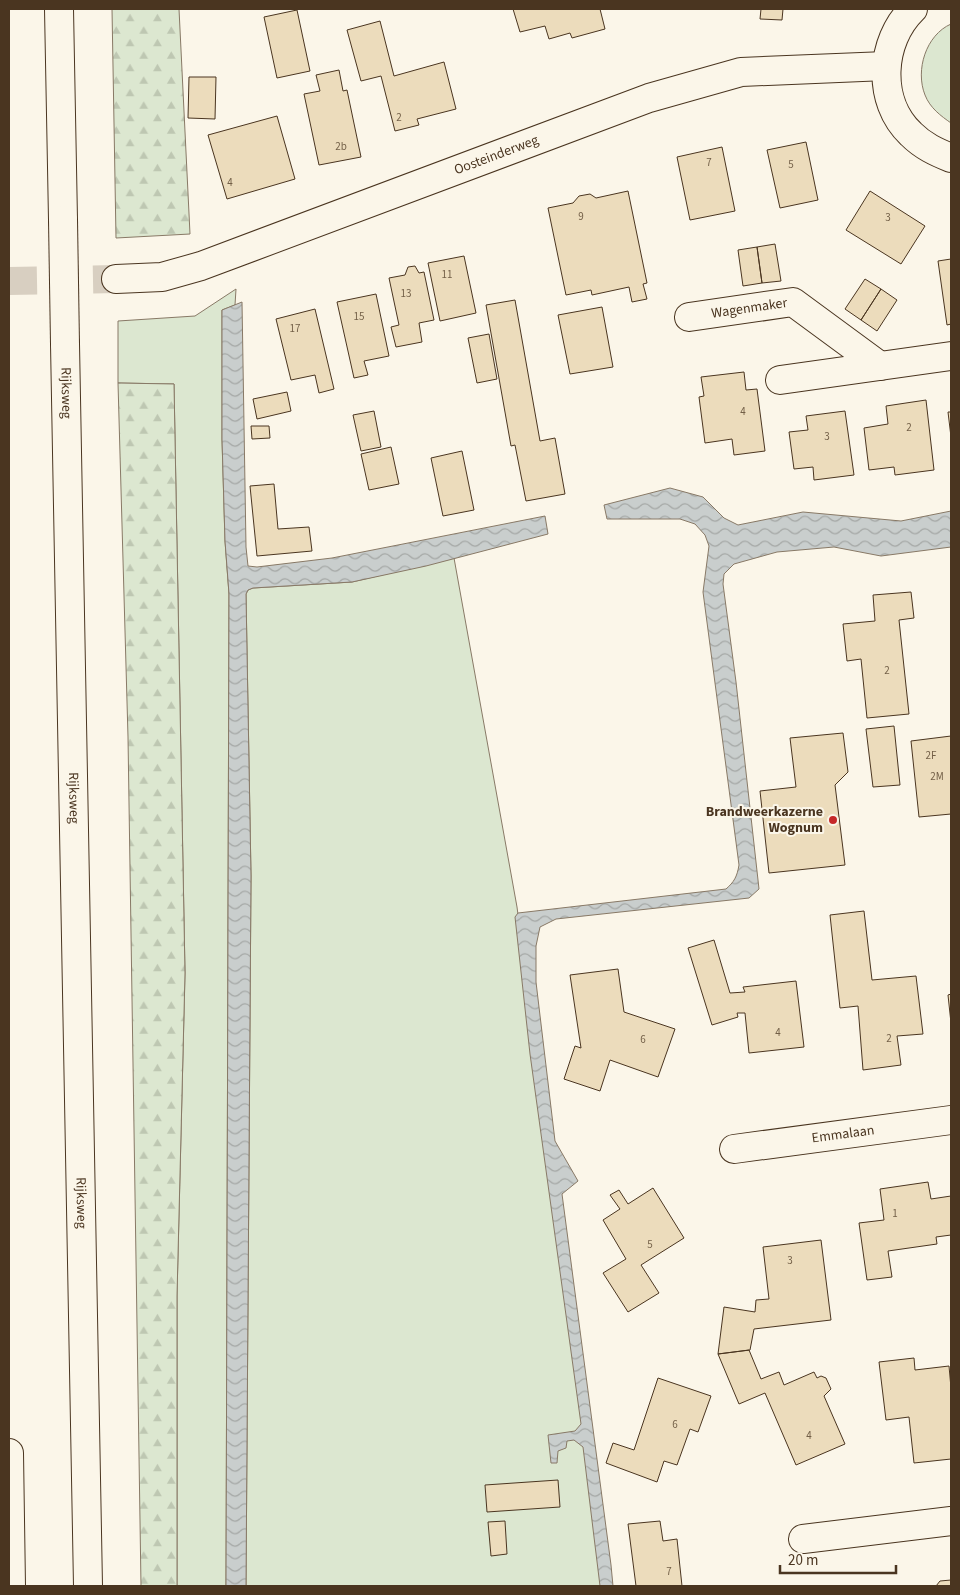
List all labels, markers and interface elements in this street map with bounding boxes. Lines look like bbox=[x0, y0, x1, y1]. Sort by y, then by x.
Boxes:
house number: 2 bbox=[396, 110, 402, 125]
street label: Oosteinderweg bbox=[451, 130, 541, 180]
house number: 2b bbox=[335, 139, 347, 154]
house number: 7 bbox=[706, 155, 712, 170]
house number: 5 bbox=[788, 157, 794, 172]
house number: 4 bbox=[227, 175, 233, 190]
house number: 9 bbox=[578, 209, 584, 224]
house number: 3 bbox=[885, 210, 891, 225]
house number: 11 bbox=[442, 267, 452, 282]
house number: 13 bbox=[401, 286, 411, 301]
street label: Wagenmaker bbox=[710, 293, 789, 324]
house number: 15 bbox=[354, 309, 364, 324]
house number: 17 bbox=[290, 321, 300, 336]
street label: Rijksweg bbox=[55, 367, 76, 419]
house number: 4 bbox=[740, 404, 746, 419]
house number: 2 bbox=[906, 420, 912, 435]
house number: 3 bbox=[824, 429, 830, 444]
house number: 2 bbox=[884, 663, 890, 678]
house number: 2F bbox=[926, 748, 937, 763]
house number: 2M bbox=[930, 769, 944, 784]
street label: Rijksweg bbox=[63, 772, 84, 824]
place label: Brandweerkazerne Wognum bbox=[706, 802, 823, 838]
marker: Brandweerkazerne Wognum bbox=[827, 814, 839, 826]
house number: 4 bbox=[775, 1025, 781, 1040]
house number: 2 bbox=[886, 1031, 892, 1046]
house number: 6 bbox=[640, 1032, 646, 1047]
street label: Emmalaan bbox=[810, 1120, 876, 1149]
street label: Rijksweg bbox=[70, 1177, 91, 1229]
house number: 1 bbox=[892, 1206, 898, 1221]
house number: 5 bbox=[647, 1237, 653, 1252]
house number: 3 bbox=[787, 1253, 793, 1268]
house number: 6 bbox=[672, 1417, 678, 1432]
house number: 4 bbox=[806, 1428, 812, 1443]
scale bar bbox=[780, 1542, 896, 1574]
text: 20 m bbox=[788, 1550, 818, 1571]
house number: 7 bbox=[666, 1564, 672, 1579]

